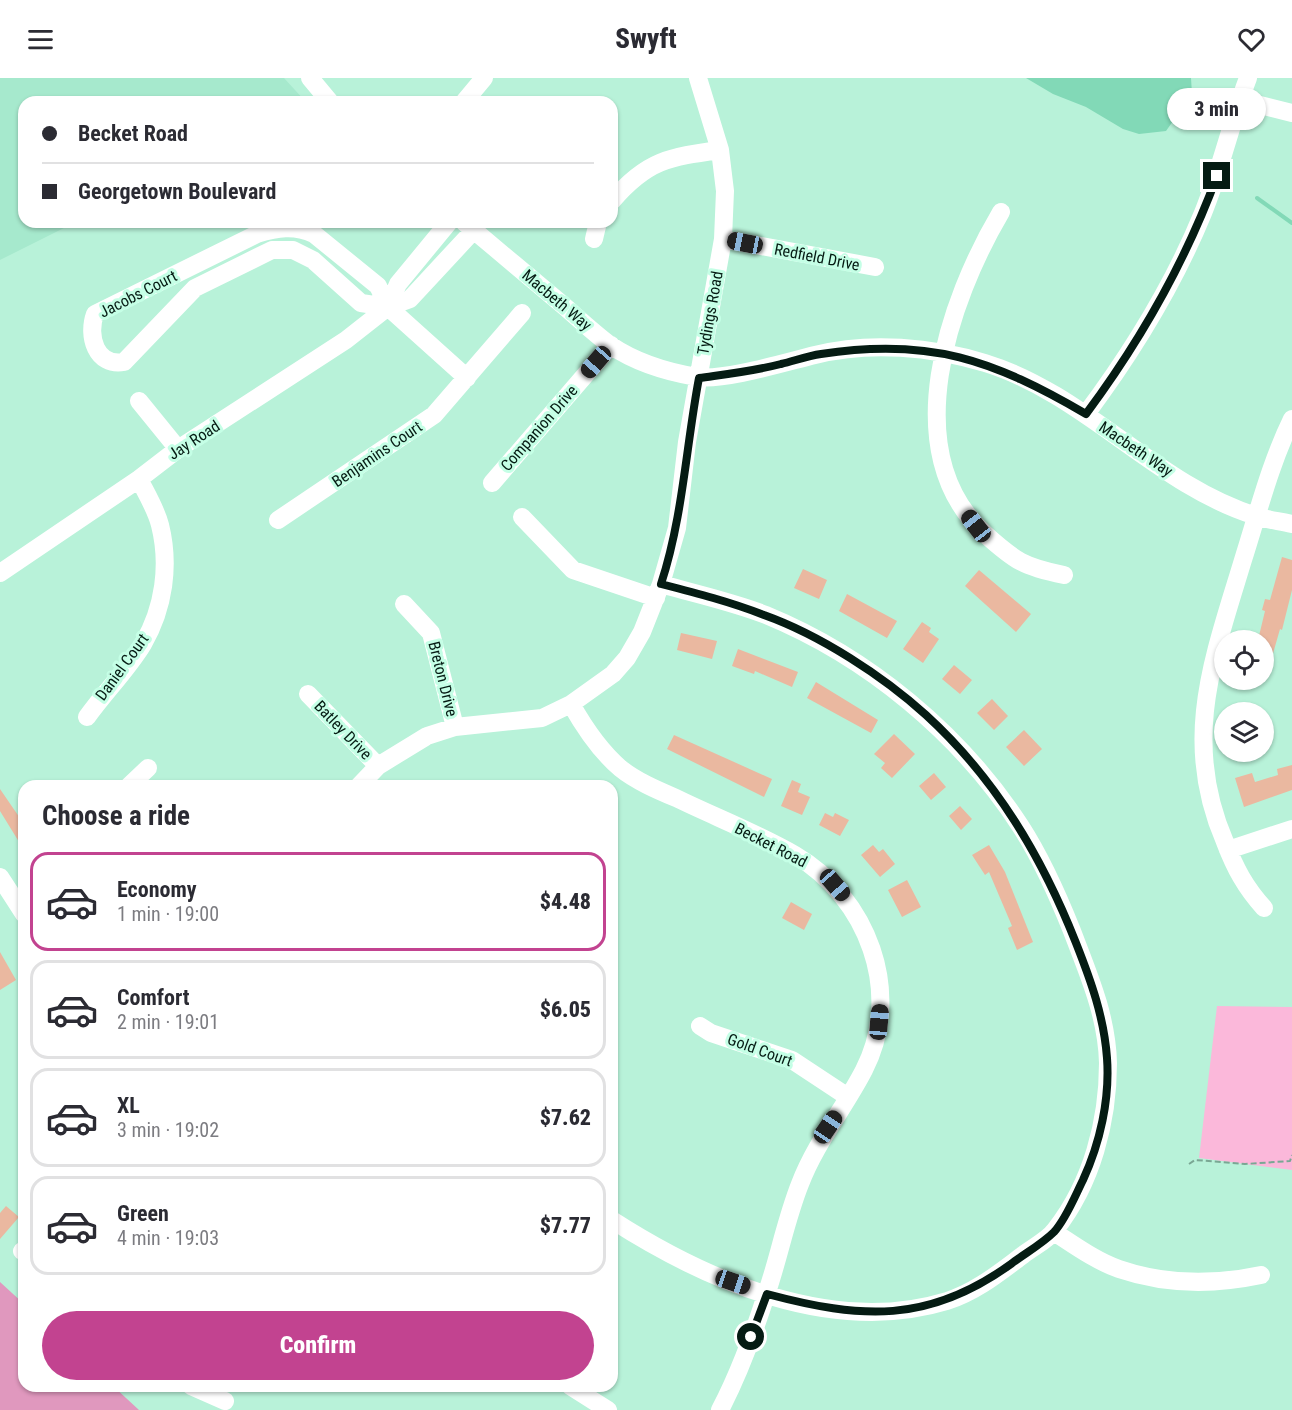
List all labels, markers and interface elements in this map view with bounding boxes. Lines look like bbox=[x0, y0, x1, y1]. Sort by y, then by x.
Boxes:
icon: menu bbox=[24, 23, 57, 56]
text: Swyft bbox=[615, 23, 677, 55]
icon: heart bbox=[1235, 23, 1268, 56]
callout: 3 min bbox=[1168, 89, 1266, 131]
text: 3 min bbox=[1194, 97, 1239, 121]
text: Becket Road bbox=[78, 121, 188, 146]
route end bbox=[1203, 162, 1230, 189]
text: Georgetown Boulevard bbox=[78, 179, 276, 204]
car bbox=[726, 231, 764, 255]
street label: Redfield Drive bbox=[773, 239, 861, 275]
street label: Macbeth Way bbox=[518, 265, 596, 335]
street label: Jacobs Court bbox=[96, 266, 180, 322]
street label: Tydings Road bbox=[693, 270, 727, 356]
car bbox=[577, 343, 615, 381]
street label: Companion Drive bbox=[497, 381, 581, 475]
street label: Jay Road bbox=[165, 416, 223, 464]
street label: Benjamins Court bbox=[328, 417, 426, 491]
street label: Macbeth Way bbox=[1096, 417, 1177, 481]
car bbox=[958, 506, 994, 546]
street label: Daniel Court bbox=[91, 630, 153, 704]
map controls bbox=[1214, 630, 1274, 762]
button: locate bbox=[1214, 630, 1274, 690]
street label: Breton Drive bbox=[424, 639, 462, 719]
street label: Batley Drive bbox=[310, 697, 376, 763]
button: layers bbox=[1214, 702, 1274, 762]
text: Choose a ride bbox=[42, 800, 190, 832]
street label: Becket Road bbox=[732, 819, 810, 871]
car bbox=[816, 866, 854, 904]
icon: car bbox=[45, 875, 99, 929]
text: Economy bbox=[117, 877, 197, 902]
text: $4.48 bbox=[540, 889, 591, 914]
text: 1 min · 19:00 bbox=[117, 902, 219, 926]
icon: car bbox=[45, 983, 99, 1037]
text: Comfort bbox=[117, 985, 190, 1010]
text: $6.05 bbox=[540, 997, 591, 1022]
car bbox=[868, 1003, 890, 1041]
text: 2 min · 19:01 bbox=[117, 1010, 219, 1034]
street label: Gold Court bbox=[725, 1030, 795, 1071]
icon: car bbox=[45, 1091, 99, 1145]
text: XL bbox=[117, 1093, 140, 1118]
text: $7.62 bbox=[540, 1105, 591, 1130]
car bbox=[810, 1107, 846, 1147]
text: 3 min · 19:02 bbox=[117, 1118, 219, 1142]
icon: car bbox=[45, 1199, 99, 1253]
text: Green bbox=[117, 1201, 169, 1226]
text: $7.77 bbox=[540, 1213, 591, 1238]
text: 4 min · 19:03 bbox=[117, 1226, 219, 1250]
car bbox=[713, 1268, 753, 1296]
button: Confirm bbox=[42, 1311, 594, 1380]
route start bbox=[737, 1323, 764, 1350]

